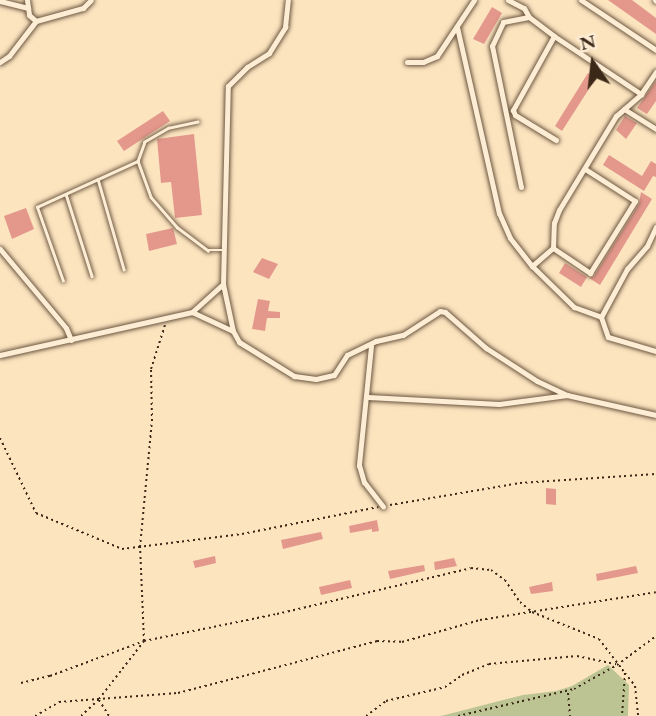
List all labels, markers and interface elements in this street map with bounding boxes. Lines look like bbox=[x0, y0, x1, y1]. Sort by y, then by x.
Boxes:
north arrow bbox=[558, 28, 628, 98]
text: N bbox=[577, 28, 598, 56]

